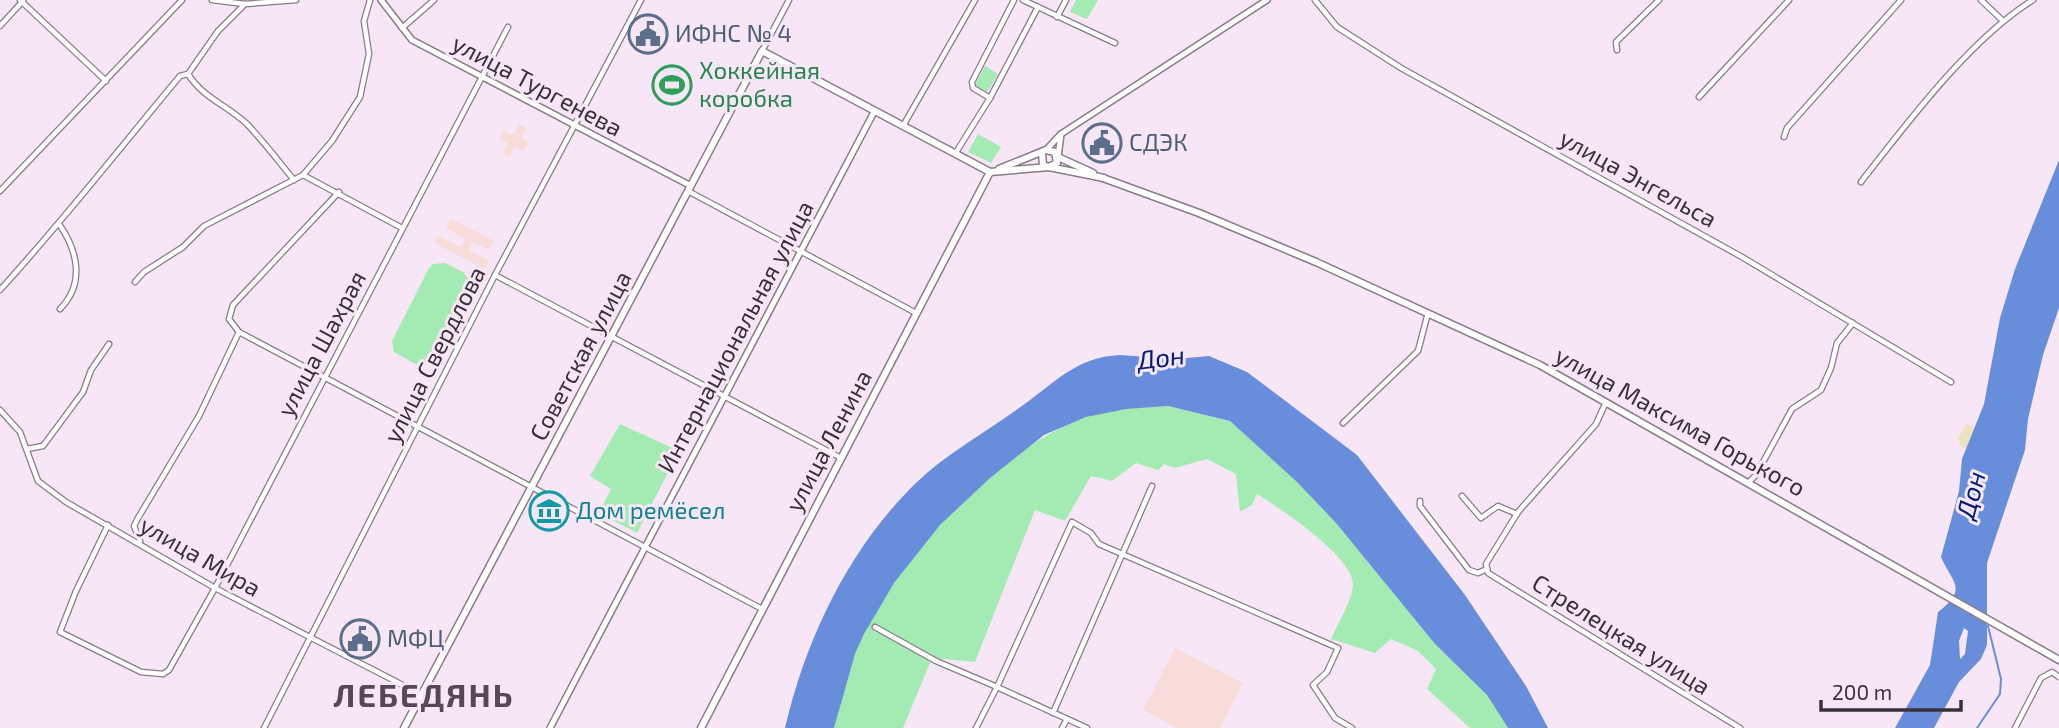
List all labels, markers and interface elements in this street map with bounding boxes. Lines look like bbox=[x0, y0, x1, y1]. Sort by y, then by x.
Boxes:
public building icon: ИФНС № 4 bbox=[627, 13, 669, 55]
place label: ИФНС № 4 bbox=[675, 18, 792, 47]
street label: улица Тургенева bbox=[447, 28, 628, 143]
place label: Хоккейная коробка bbox=[699, 55, 820, 112]
sports icon: Хоккейная коробка bbox=[651, 64, 693, 106]
public building icon: СДЭК bbox=[1081, 122, 1123, 164]
street label: улица Энгельса bbox=[1555, 123, 1722, 234]
place label: СДЭК bbox=[1129, 127, 1188, 156]
street label: Интернациональная улица bbox=[650, 195, 820, 478]
street label: улица Свердлова bbox=[377, 261, 492, 448]
street label: улица Шахрая bbox=[270, 265, 372, 422]
street label: Советская улица bbox=[523, 266, 637, 446]
water label: Дон bbox=[1133, 338, 1186, 375]
street label: улица Максима Горького bbox=[1550, 340, 1811, 503]
street label: улица Ленина bbox=[778, 365, 878, 517]
water label: Дон bbox=[1948, 468, 1991, 524]
museum icon: Дом ремёсел bbox=[528, 490, 570, 532]
place label: Дом ремёсел bbox=[576, 495, 726, 524]
street label: улица Мира bbox=[135, 509, 266, 603]
street label: Стрелецкая улица bbox=[1527, 567, 1716, 701]
public building icon: МФЦ bbox=[339, 618, 381, 660]
place label: МФЦ bbox=[387, 623, 444, 652]
scale bar bbox=[1821, 668, 1961, 712]
district label: ЛЕБЕДЯНЬ bbox=[334, 675, 514, 713]
text: 200 m bbox=[1832, 679, 1892, 704]

